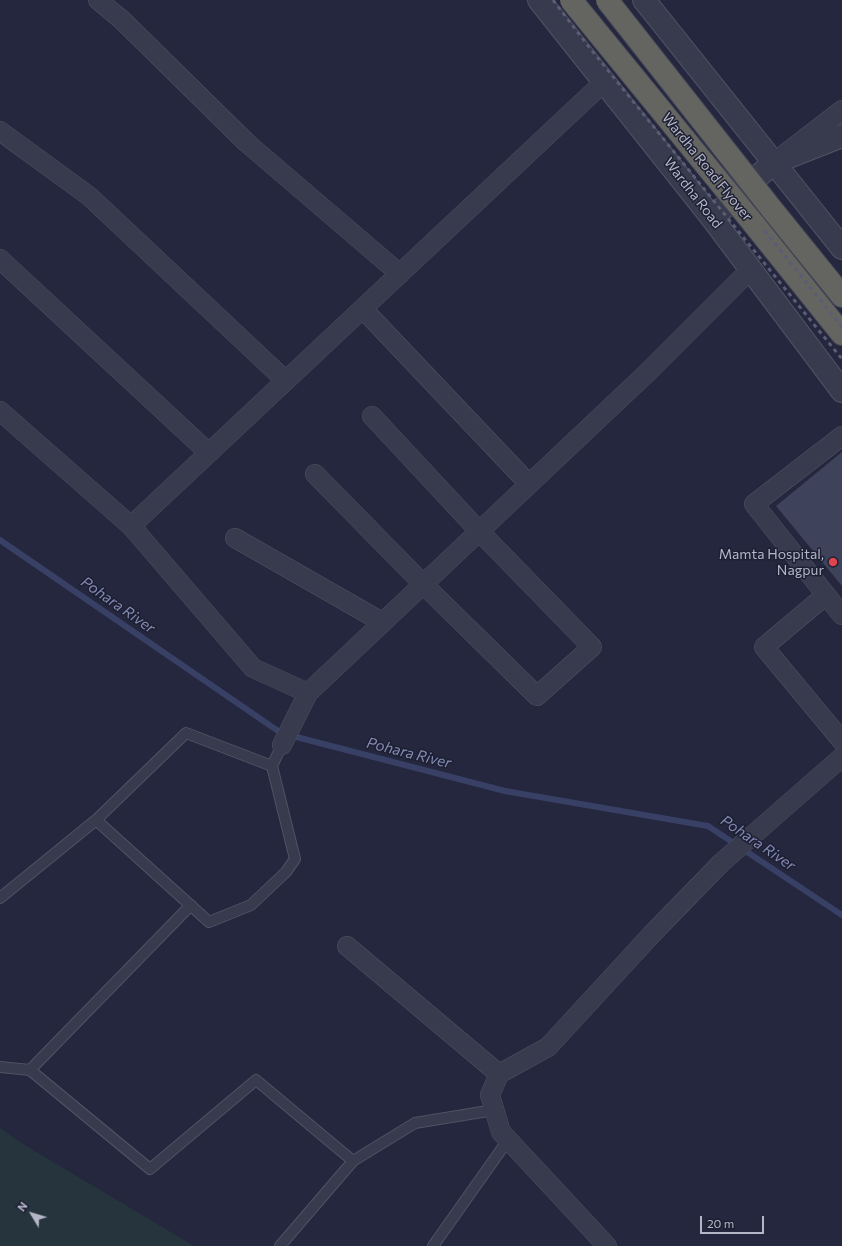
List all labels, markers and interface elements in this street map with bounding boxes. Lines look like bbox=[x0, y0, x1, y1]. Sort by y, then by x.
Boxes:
street label: Wardha Road Flyover bbox=[658, 110, 756, 224]
street label: Wardha Road bbox=[660, 154, 726, 232]
place label: Mamta Hospital, Nagpur bbox=[719, 546, 824, 578]
marker: Mamta Hospital, Nagpur bbox=[827, 556, 839, 568]
water label: Pohara River bbox=[77, 573, 159, 637]
water label: Pohara River bbox=[365, 734, 453, 772]
water label: Pohara River bbox=[717, 811, 799, 875]
north arrow bbox=[12, 1194, 52, 1234]
text: N bbox=[14, 1199, 30, 1214]
scale bar bbox=[702, 1208, 766, 1234]
text: 20 m bbox=[707, 1216, 734, 1230]

